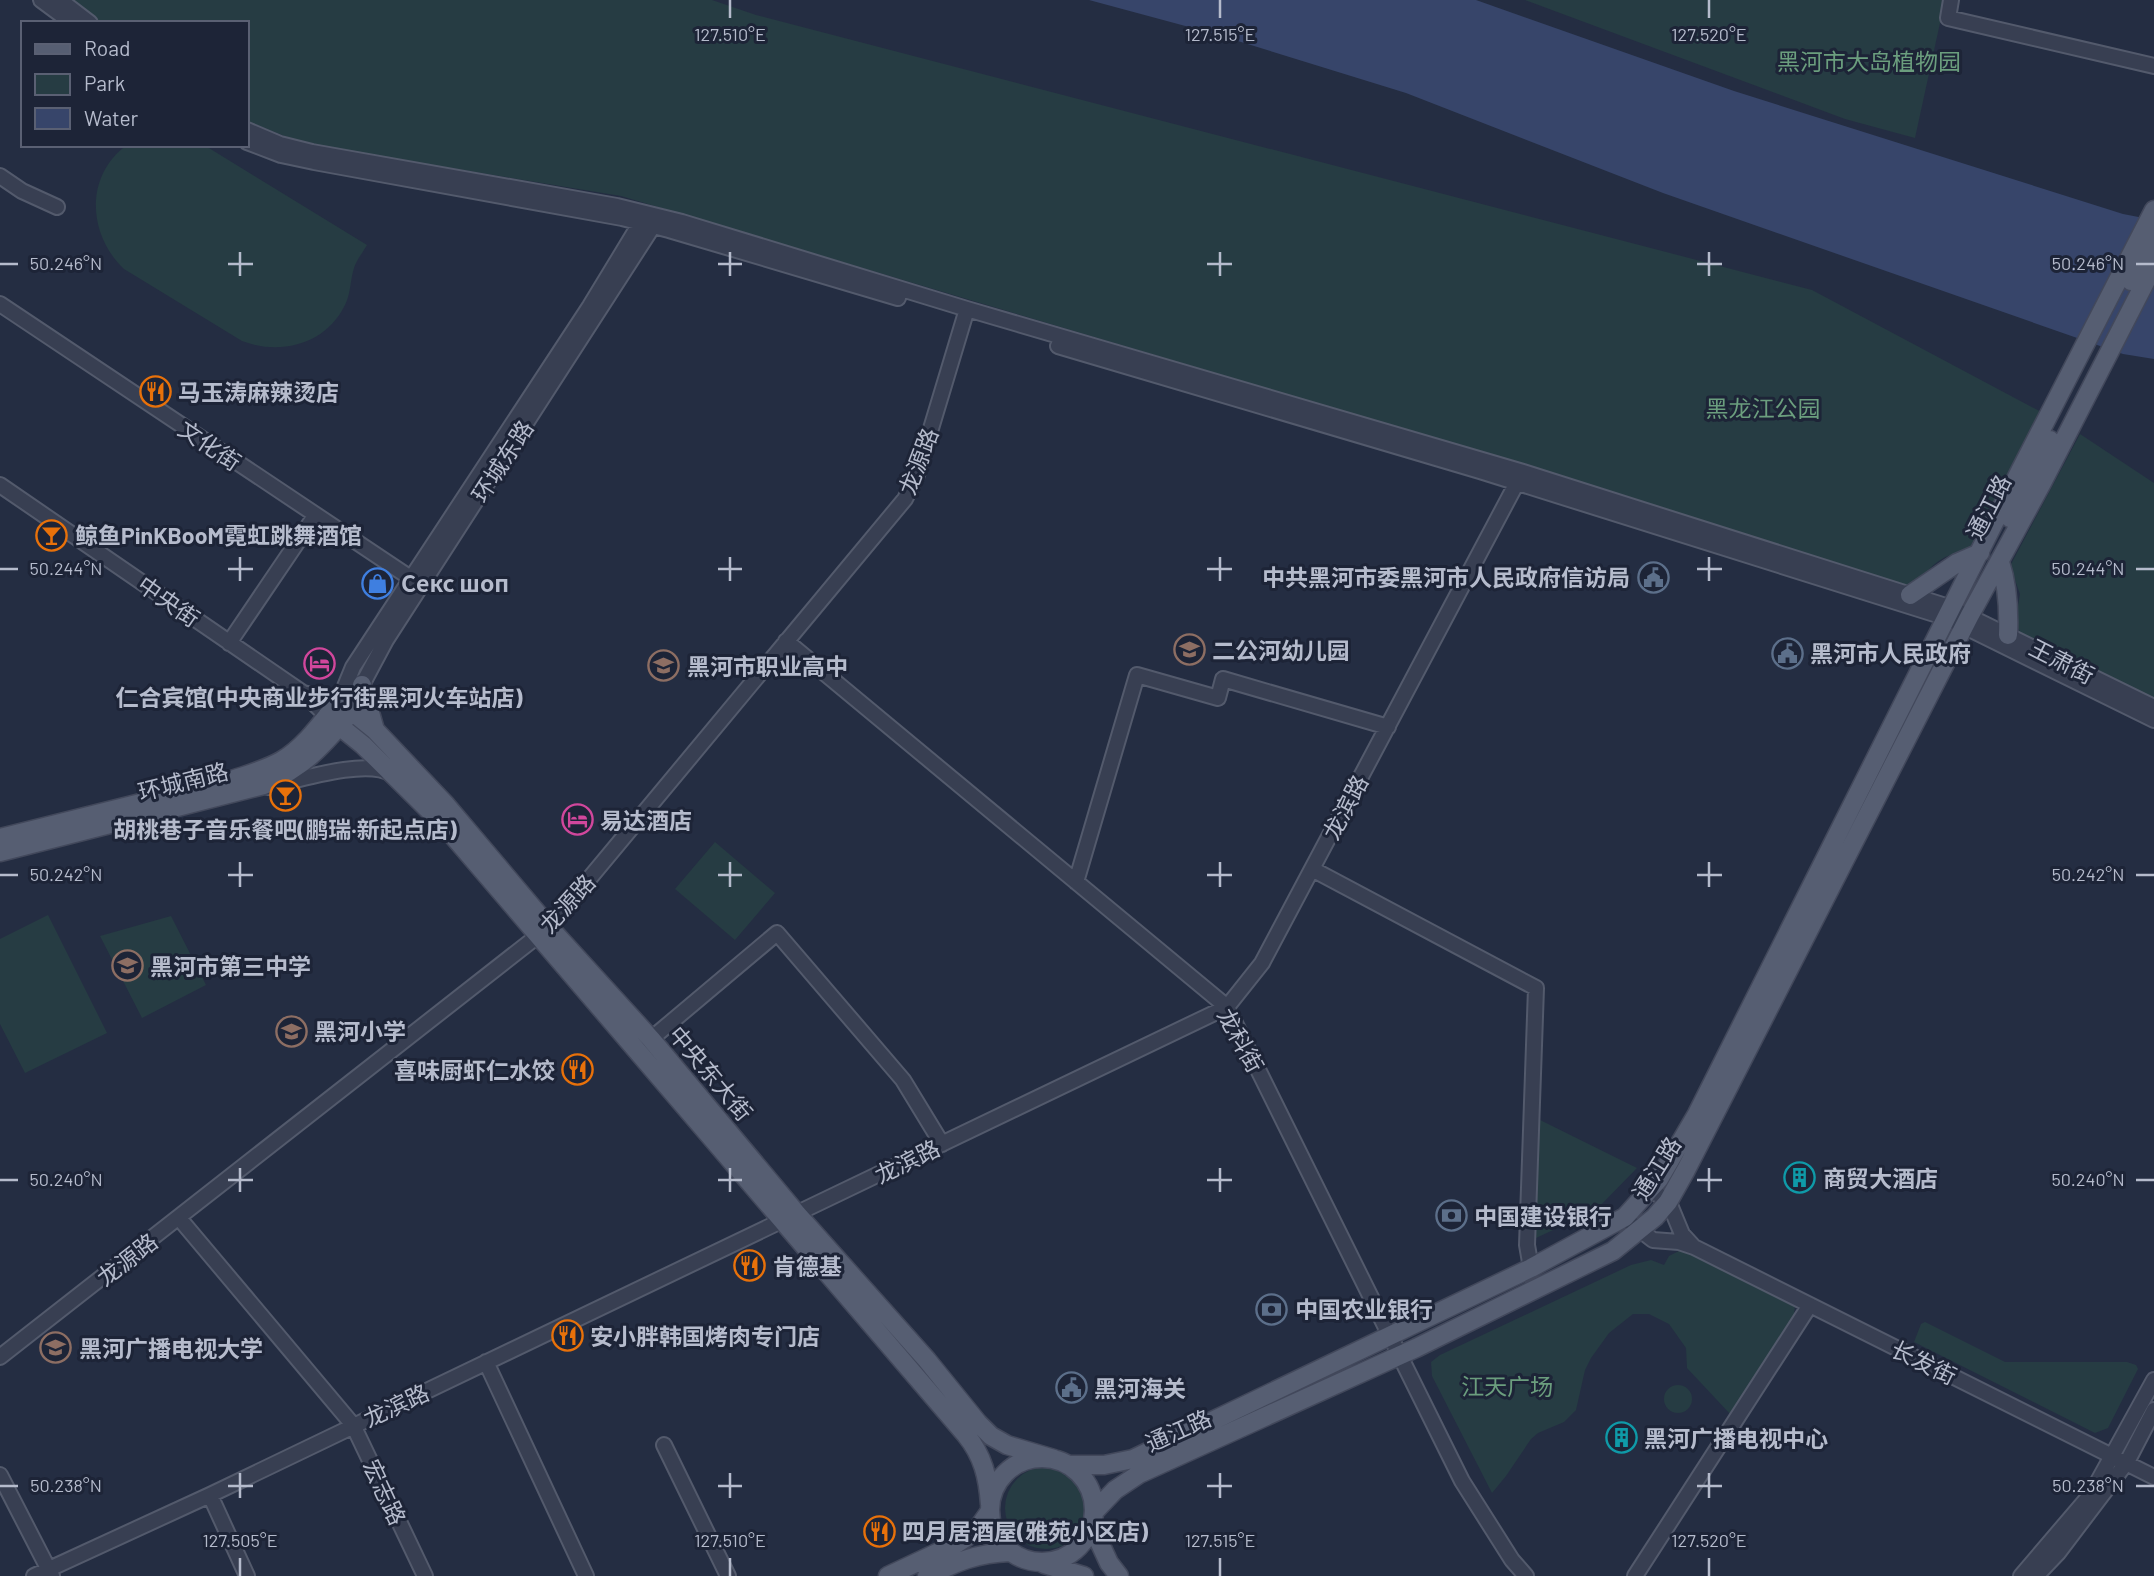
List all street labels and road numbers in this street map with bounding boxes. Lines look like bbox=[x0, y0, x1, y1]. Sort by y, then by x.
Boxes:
street label: 文化街 bbox=[174, 414, 246, 476]
street label: 环城东路 bbox=[465, 415, 539, 507]
street label: 龙源路 bbox=[893, 424, 943, 498]
street label: 通江路 bbox=[1960, 470, 2016, 544]
street label: 中央街 bbox=[133, 570, 205, 632]
street label: 王肃街 bbox=[2025, 633, 2099, 689]
street label: 环城南路 bbox=[135, 756, 231, 806]
street label: 龙滨路 bbox=[1316, 770, 1374, 844]
street label: 龙源路 bbox=[534, 868, 600, 938]
street label: 龙科街 bbox=[1212, 1003, 1270, 1077]
street label: 中央东大街 bbox=[663, 1020, 759, 1126]
street label: 通江路 bbox=[1626, 1131, 1686, 1205]
street label: 龙滨路 bbox=[870, 1133, 944, 1189]
street label: 龙源路 bbox=[91, 1227, 163, 1291]
street label: 长发街 bbox=[1887, 1334, 1961, 1390]
street label: 龙滨路 bbox=[359, 1378, 433, 1432]
street label: 通江路 bbox=[1141, 1403, 1215, 1457]
street label: 宏志路 bbox=[358, 1455, 412, 1529]

